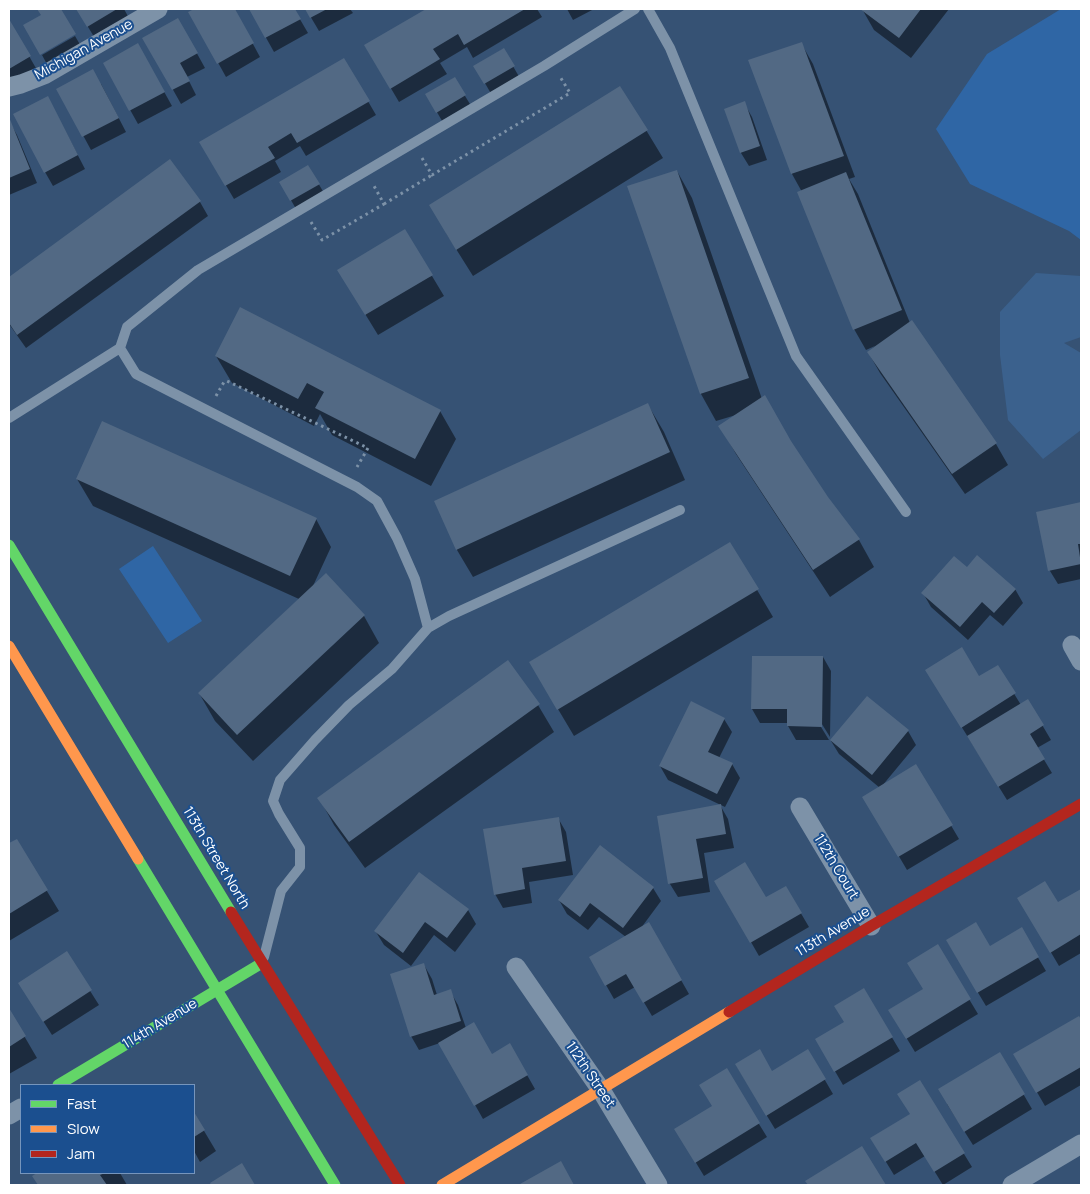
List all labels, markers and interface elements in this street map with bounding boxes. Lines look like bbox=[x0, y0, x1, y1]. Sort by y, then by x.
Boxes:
street label: Michigan Avenue bbox=[32, 16, 136, 84]
street label: 113th Street North bbox=[179, 804, 253, 912]
street label: 112th Court bbox=[810, 831, 862, 903]
street label: 113th Avenue bbox=[793, 903, 873, 961]
street label: 114th Avenue bbox=[120, 995, 200, 1053]
street label: 112th Street bbox=[562, 1038, 618, 1112]
legend bbox=[20, 1084, 195, 1174]
text: Fast bbox=[67, 1093, 96, 1114]
text: Slow bbox=[67, 1118, 100, 1139]
text: Jam bbox=[67, 1143, 95, 1164]

